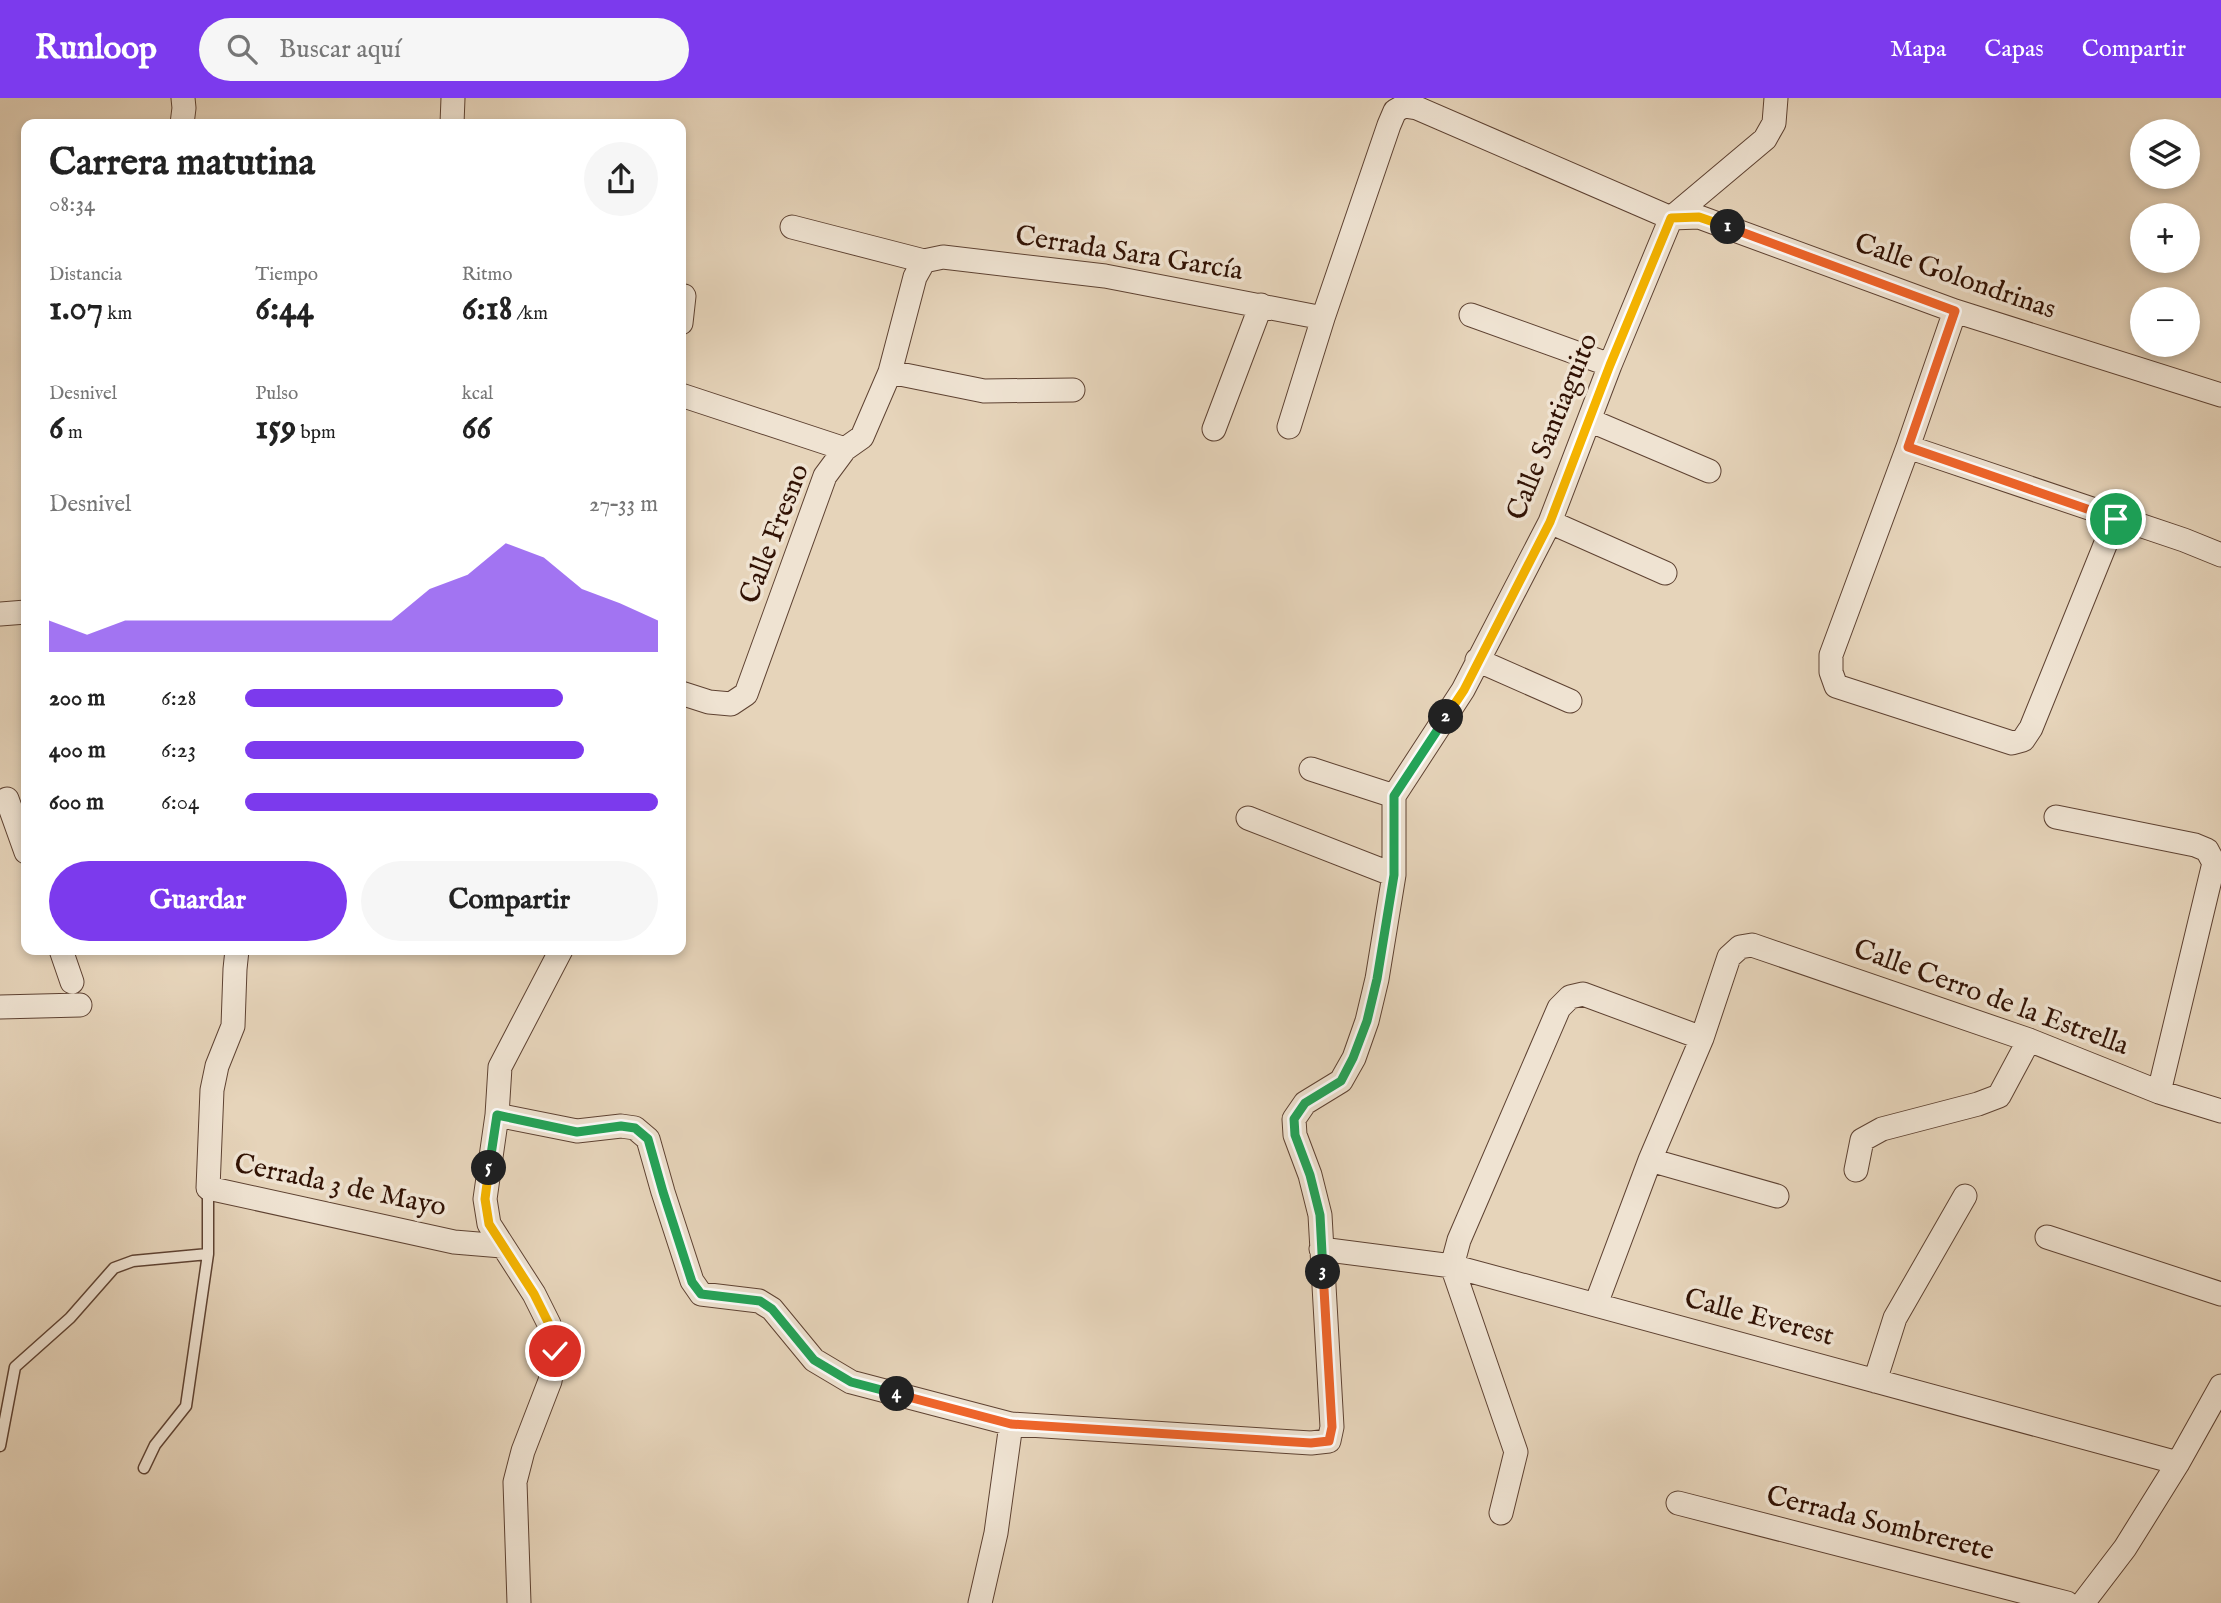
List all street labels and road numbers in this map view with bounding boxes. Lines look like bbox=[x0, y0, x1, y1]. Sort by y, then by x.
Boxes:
street label: Cerrada Sara García bbox=[1013, 219, 1246, 289]
street label: Calle Golondrinas bbox=[1850, 226, 2060, 328]
street label: Calle Santiaguito bbox=[1500, 328, 1606, 526]
street label: Calle Fresno bbox=[732, 459, 818, 609]
street label: Calle Cerro de la Estrella bbox=[1849, 932, 2134, 1064]
street label: Cerrada 3 de Mayo bbox=[231, 1146, 449, 1226]
street label: Calle Everest bbox=[1680, 1281, 1838, 1355]
street label: Cerrada Sombrerete bbox=[1763, 1479, 1998, 1569]

